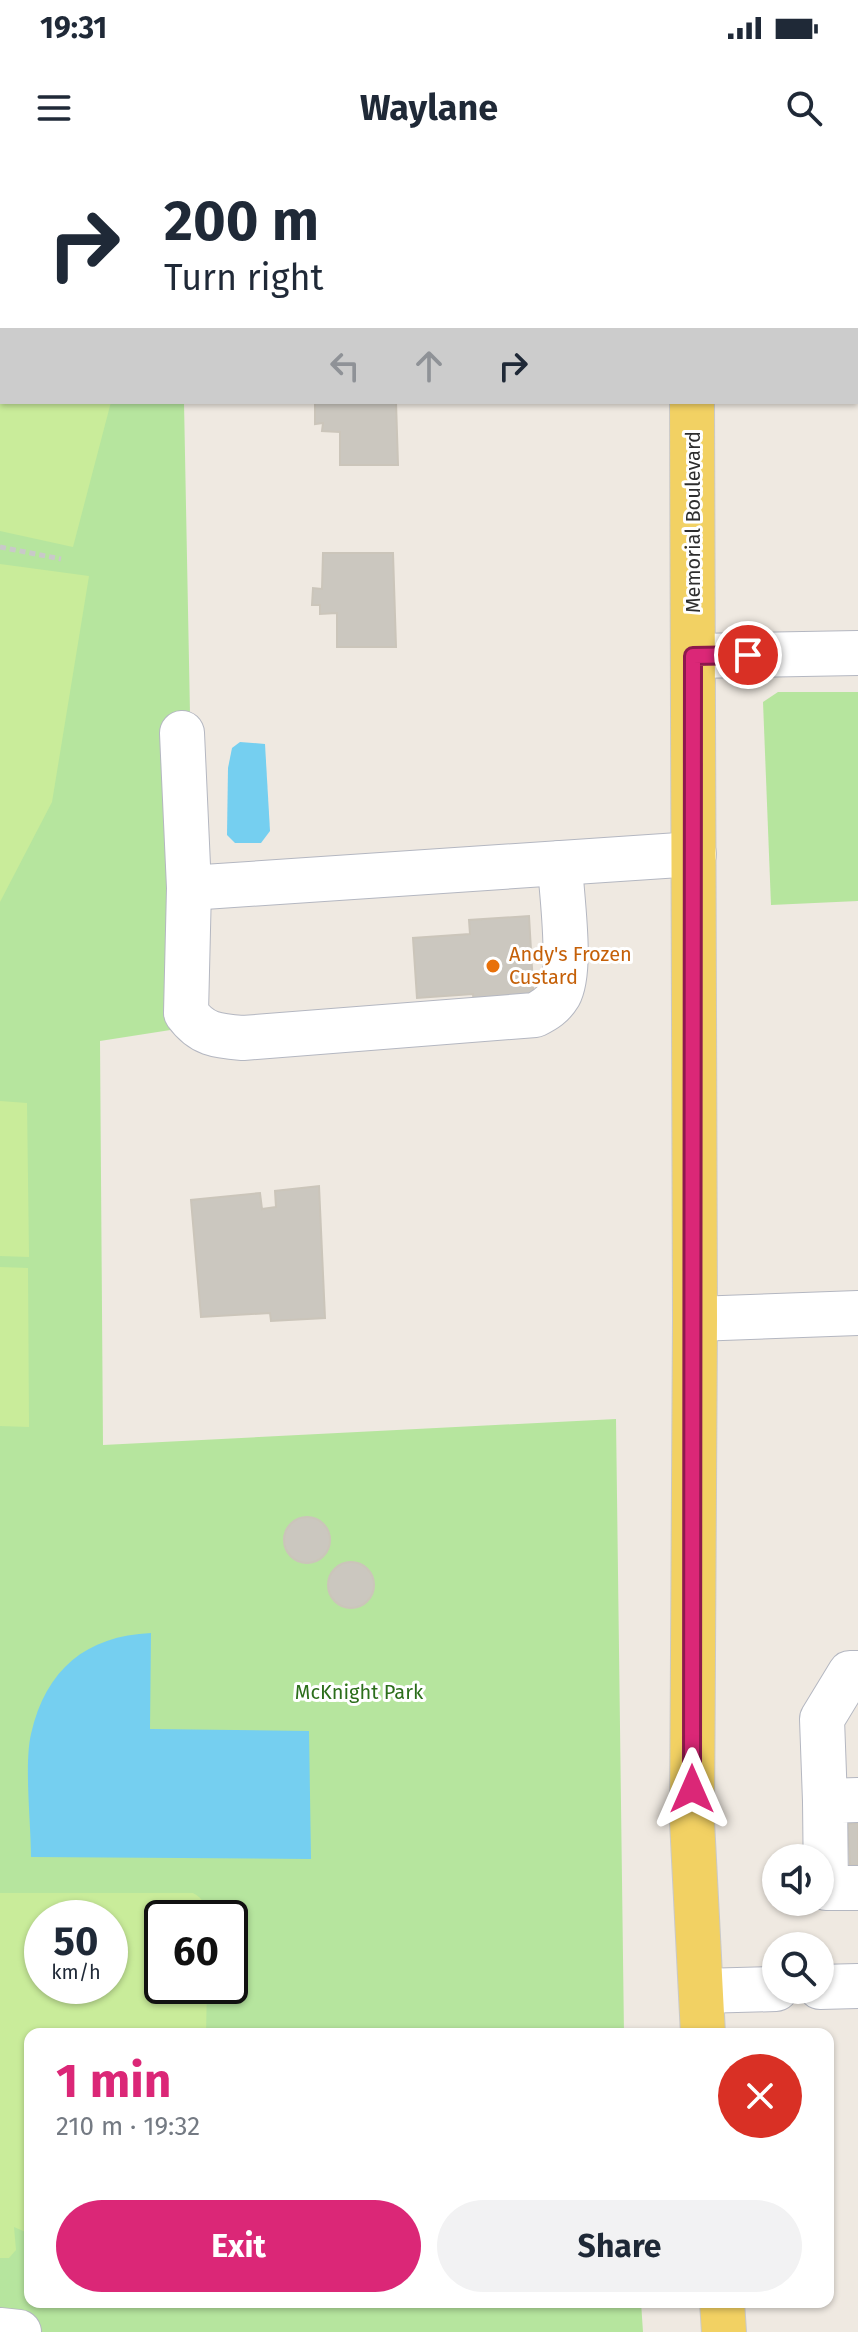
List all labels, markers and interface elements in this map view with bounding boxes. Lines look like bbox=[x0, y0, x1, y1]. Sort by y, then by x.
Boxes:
text: 19:31 bbox=[40, 10, 107, 46]
icon: menu bbox=[32, 86, 76, 130]
text: Waylane bbox=[360, 86, 498, 130]
icon: search bbox=[782, 86, 826, 130]
text: 200 m bbox=[164, 188, 319, 255]
icon: right bbox=[32, 192, 136, 296]
text: Turn right bbox=[164, 256, 324, 300]
icon: left bbox=[323, 344, 367, 388]
icon: ahead bbox=[407, 344, 451, 388]
icon: right bbox=[491, 344, 535, 388]
street label: Memorial Boulevard bbox=[681, 431, 705, 613]
pin bbox=[714, 621, 782, 689]
icon: arrive bbox=[726, 633, 770, 677]
place label: Andy's Frozen Custard bbox=[509, 942, 632, 989]
marker: Andy's Frozen Custard bbox=[484, 957, 502, 975]
park label: McKnight Park bbox=[295, 1680, 424, 1704]
position arrow bbox=[650, 1747, 734, 1831]
map controls bbox=[762, 1844, 834, 2004]
button: sound bbox=[762, 1844, 834, 1916]
speed limit sign: 60 bbox=[144, 1900, 248, 2004]
text: 50 bbox=[54, 1918, 98, 1966]
button: search bbox=[762, 1932, 834, 2004]
text: km/h bbox=[51, 1960, 101, 1984]
text: 1 min bbox=[56, 2052, 171, 2110]
button: close bbox=[718, 2054, 802, 2138]
text: 210 m · 19:32 bbox=[56, 2111, 200, 2142]
button: Exit bbox=[56, 2200, 421, 2292]
button: Share bbox=[437, 2200, 802, 2292]

